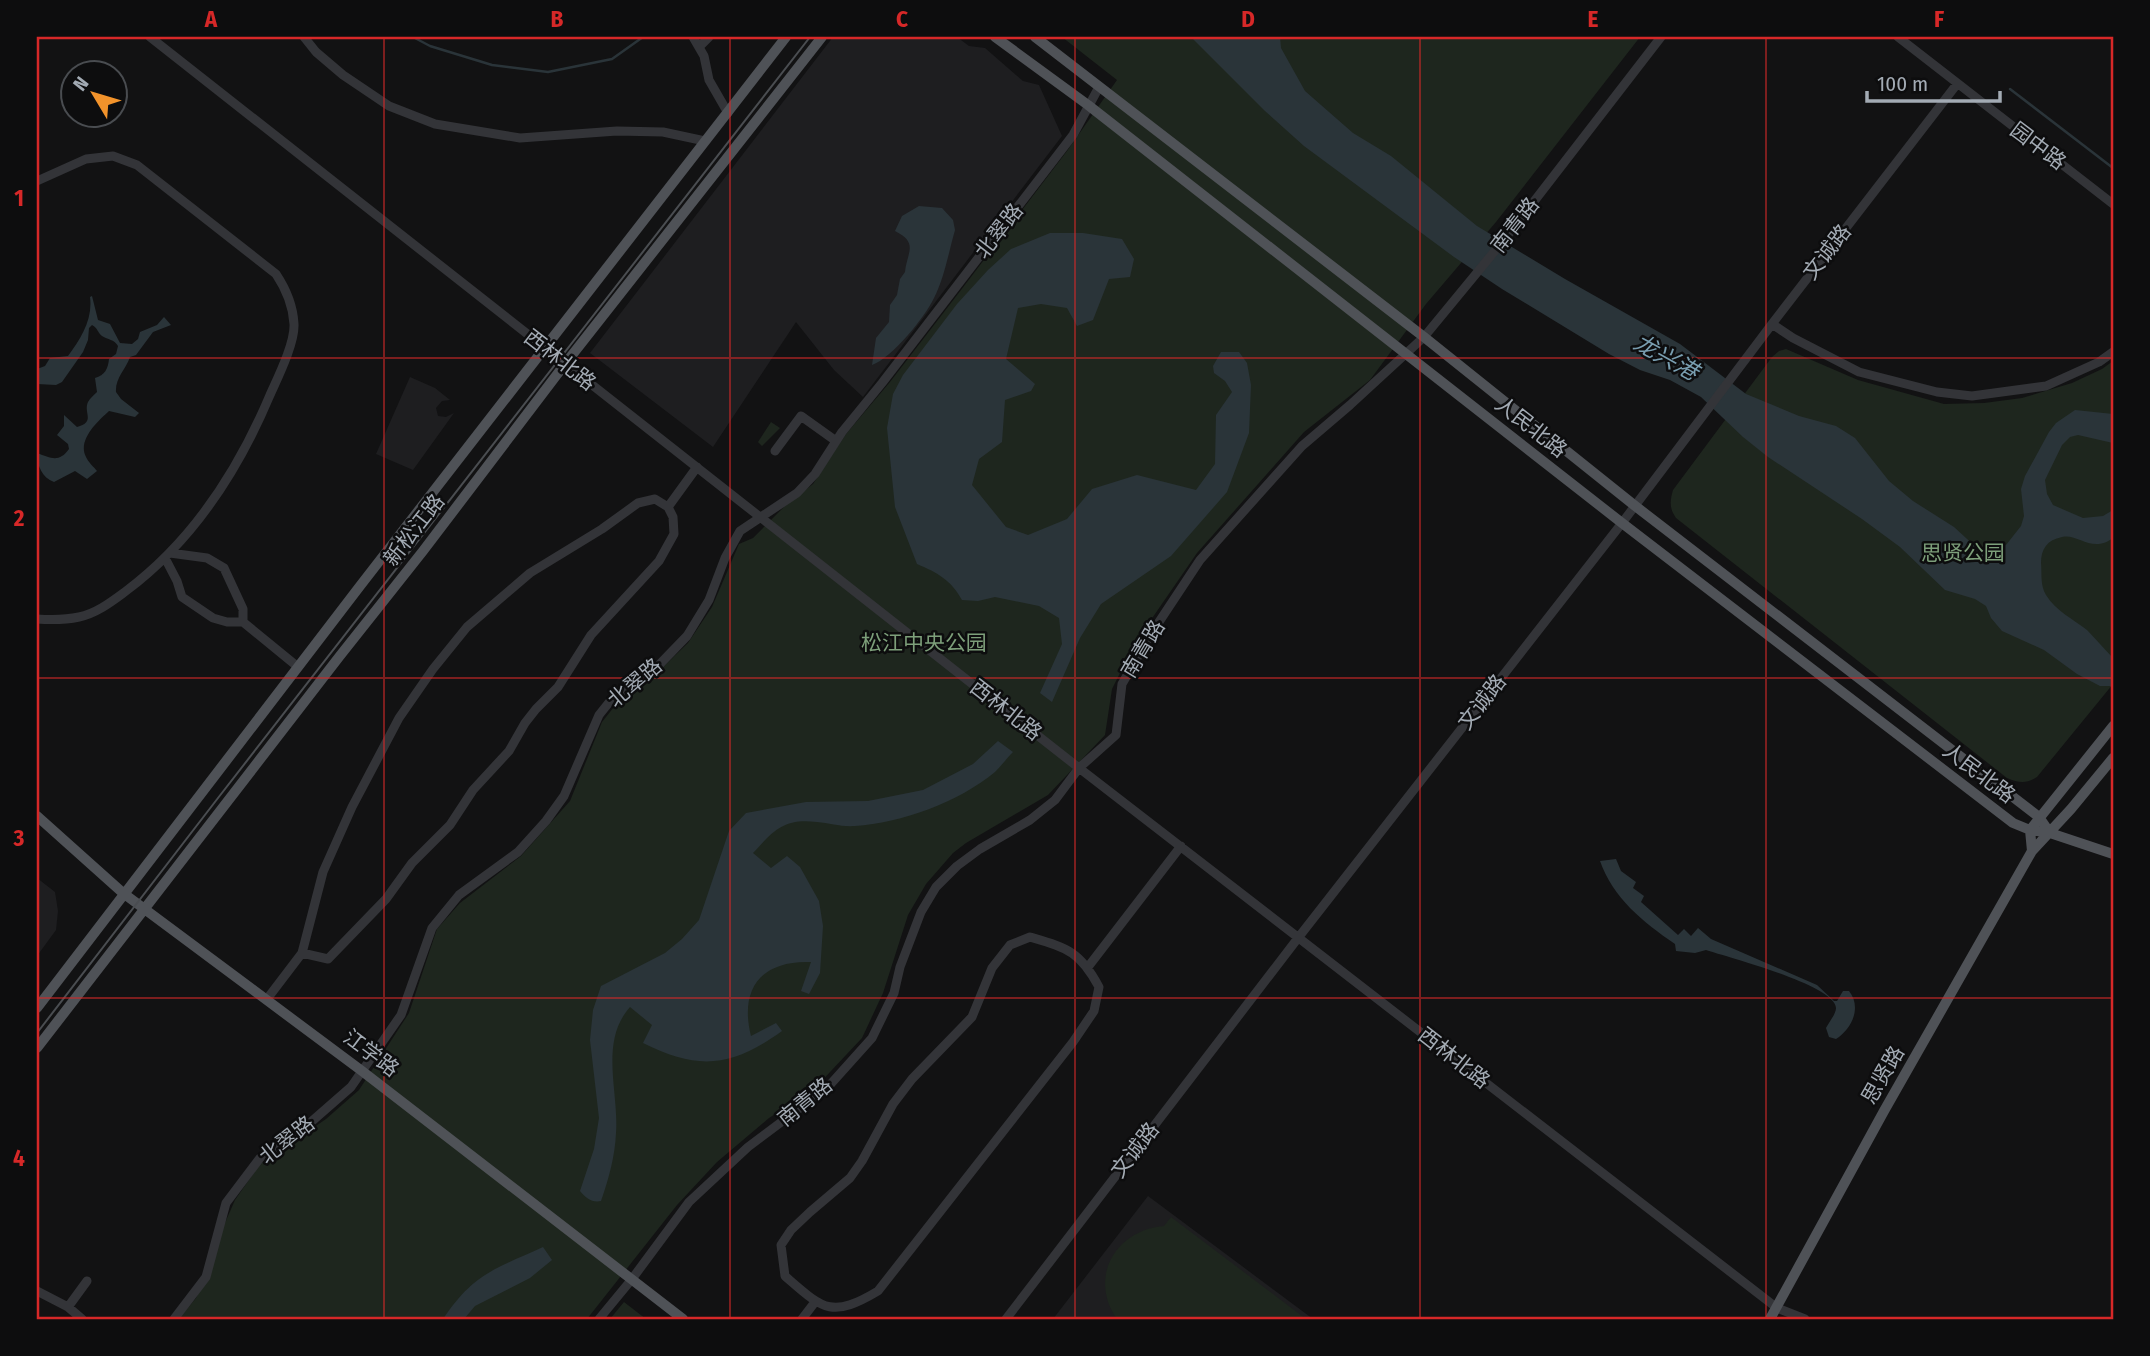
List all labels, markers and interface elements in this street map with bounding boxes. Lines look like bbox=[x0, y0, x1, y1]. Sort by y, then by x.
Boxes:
text: A bbox=[204, 5, 218, 33]
text: B bbox=[551, 5, 564, 33]
text: C bbox=[896, 5, 908, 33]
text: D bbox=[1241, 5, 1255, 33]
text: E bbox=[1588, 5, 1599, 33]
text: F bbox=[1934, 5, 1944, 33]
north arrow bbox=[60, 60, 130, 130]
scale bar bbox=[1867, 60, 2000, 104]
text: 100 m bbox=[1877, 71, 1928, 97]
text: N bbox=[68, 72, 94, 95]
street label: 园中路 bbox=[2005, 117, 2071, 175]
text: 1 bbox=[14, 184, 24, 212]
street label: 南青路 bbox=[1485, 192, 1545, 258]
street label: 北翠路 bbox=[969, 198, 1029, 264]
street label: 文诚路 bbox=[1797, 219, 1857, 285]
street label: 西林北路 bbox=[519, 324, 601, 396]
water label: 龙兴港 bbox=[1629, 328, 1706, 387]
street label: 人民北路 bbox=[1490, 391, 1572, 463]
street label: 新松江路 bbox=[378, 489, 450, 571]
text: 2 bbox=[13, 504, 25, 532]
park label: 思贤公园 bbox=[1921, 540, 2005, 566]
street label: 南青路 bbox=[1116, 615, 1170, 683]
park label: 松江中央公园 bbox=[861, 630, 987, 656]
street label: 北翠路 bbox=[603, 653, 667, 713]
street label: 文诚路 bbox=[1452, 669, 1512, 735]
street label: 西林北路 bbox=[965, 674, 1047, 746]
street label: 人民北路 bbox=[1938, 737, 2020, 809]
text: 3 bbox=[13, 824, 25, 852]
street label: 西林北路 bbox=[1413, 1022, 1495, 1094]
street label: 江学路 bbox=[338, 1024, 404, 1082]
street label: 思贤路 bbox=[1856, 1041, 1910, 1109]
street label: 南青路 bbox=[772, 1072, 838, 1132]
street label: 北翠路 bbox=[254, 1110, 320, 1170]
street label: 文诚路 bbox=[1105, 1117, 1165, 1183]
text: 4 bbox=[13, 1144, 25, 1172]

